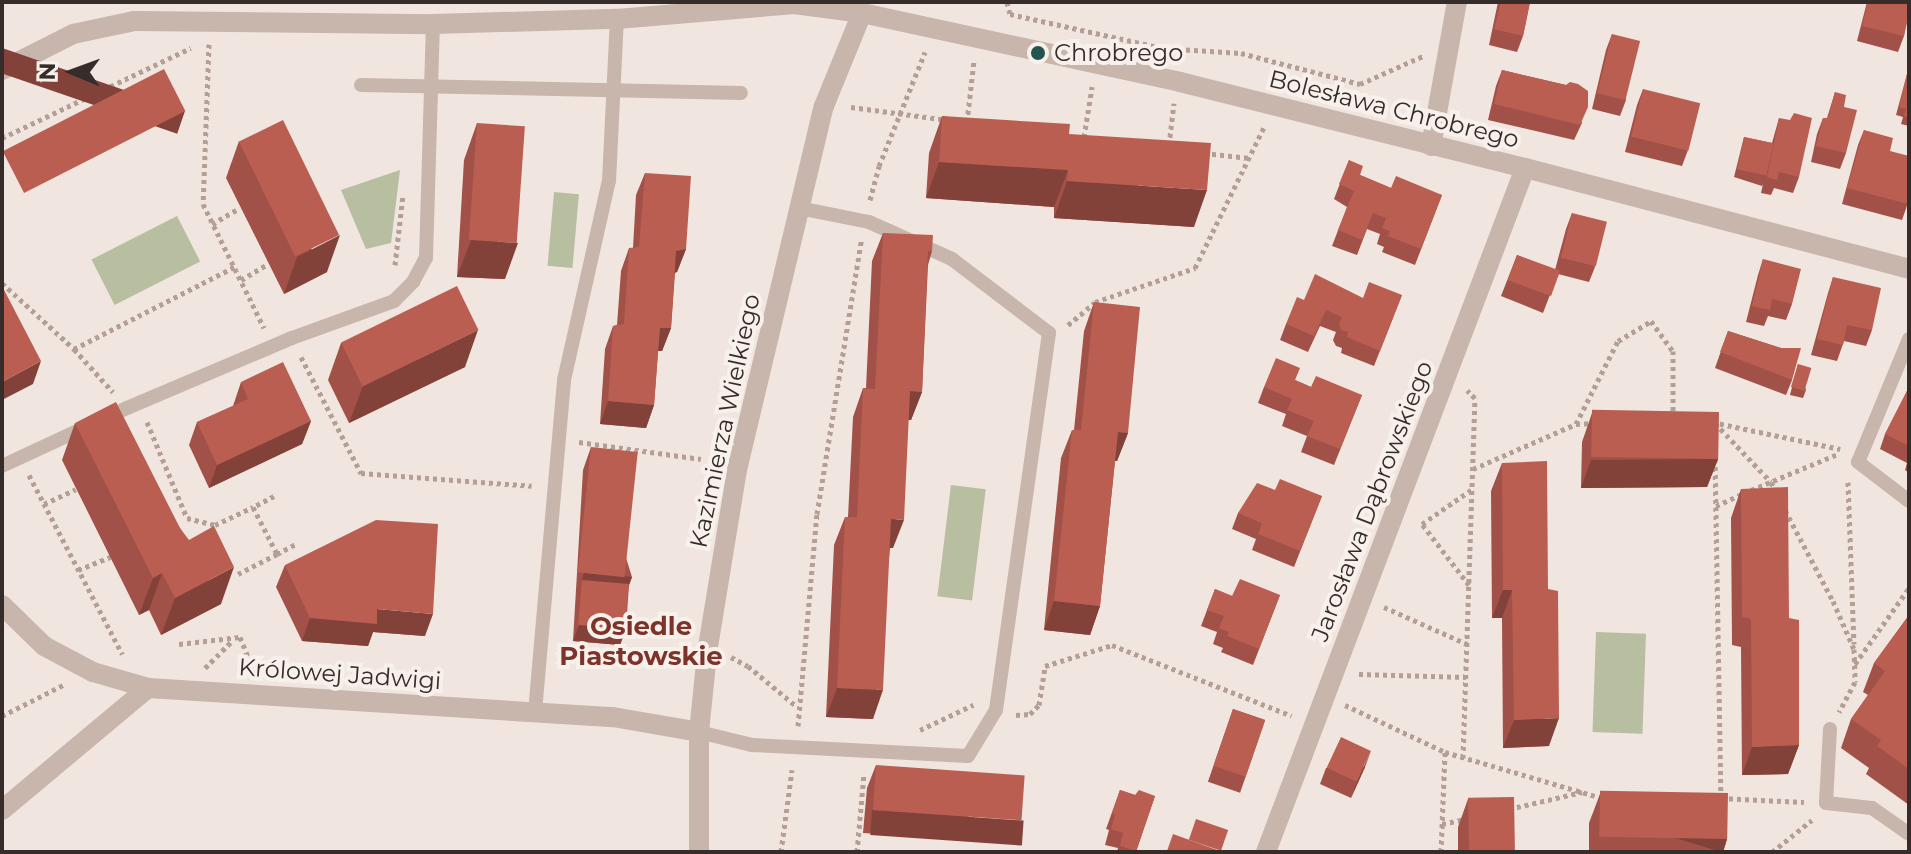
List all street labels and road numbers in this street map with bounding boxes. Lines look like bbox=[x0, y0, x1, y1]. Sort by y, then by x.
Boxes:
street label: Bolesława Chrobrego bbox=[1266, 64, 1522, 154]
street label: Kazimierza Wielkiego bbox=[684, 291, 766, 551]
street label: Jarosława Dąbrowskiego bbox=[1305, 357, 1439, 645]
street label: Królowej Jadwigi bbox=[238, 653, 442, 695]

